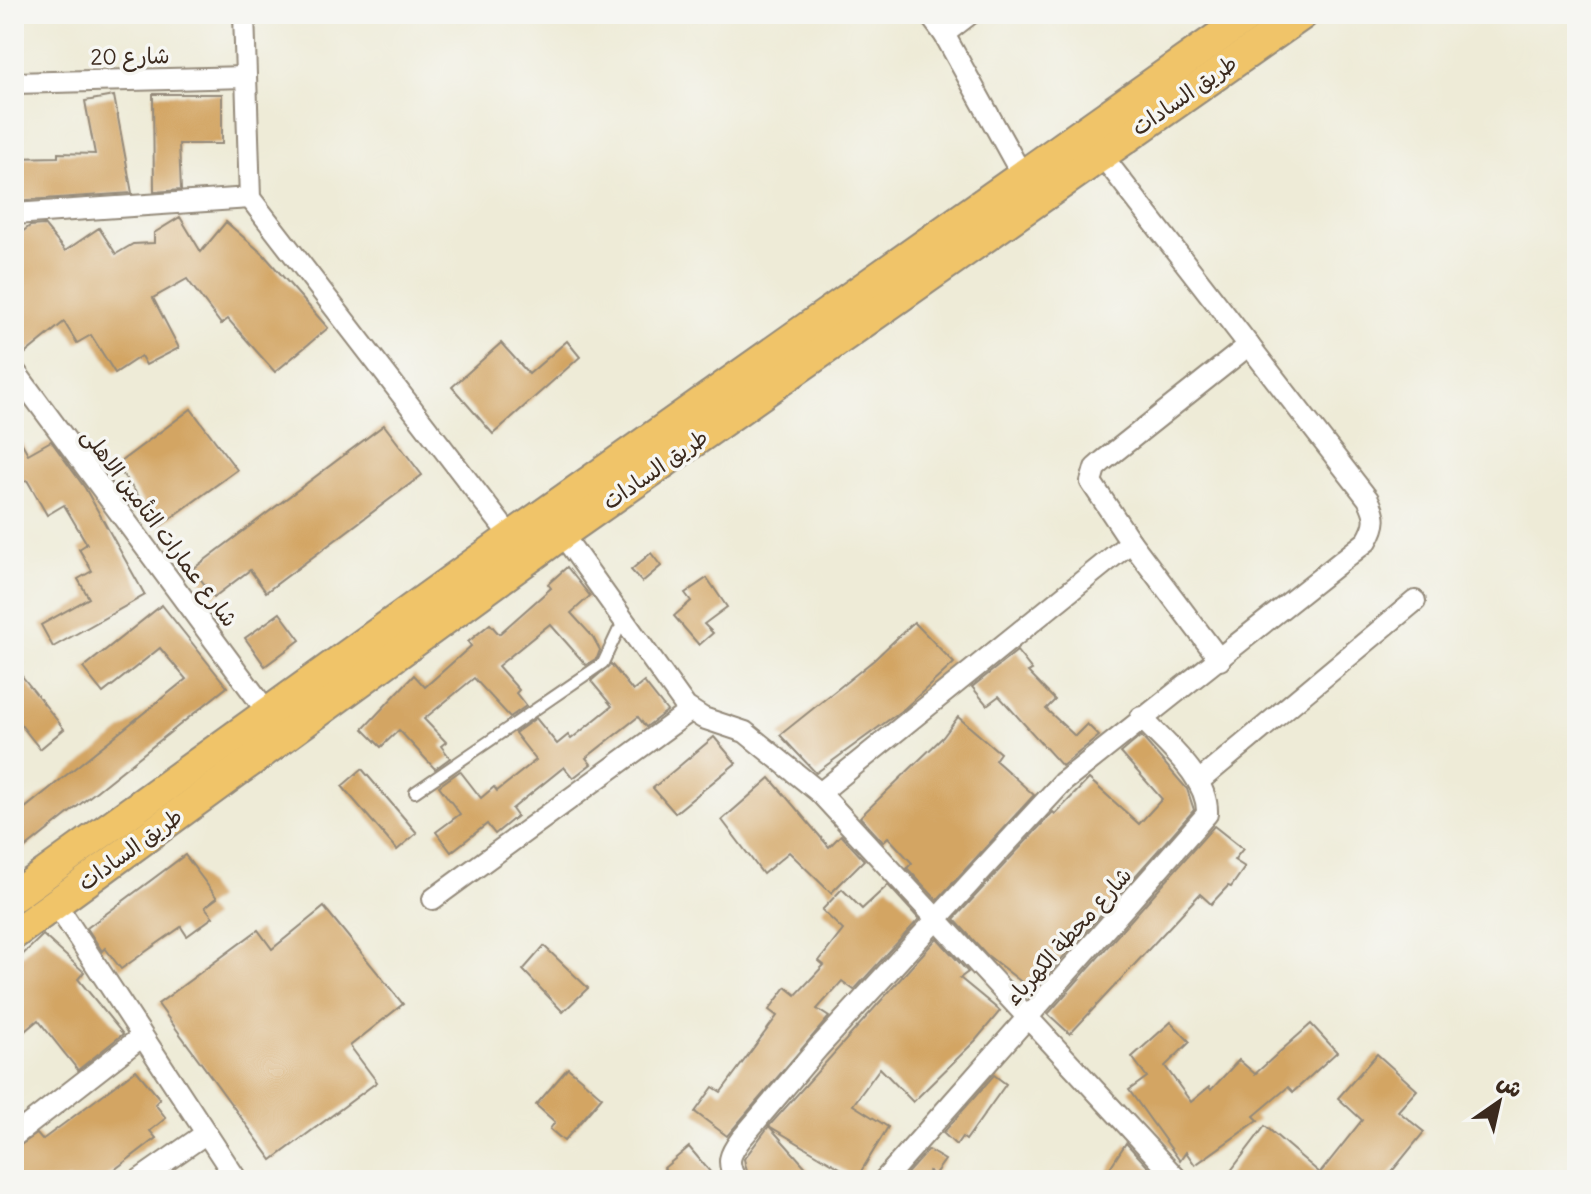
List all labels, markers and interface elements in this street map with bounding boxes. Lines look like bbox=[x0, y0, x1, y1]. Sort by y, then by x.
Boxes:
street label: شارع 20 bbox=[90, 41, 170, 73]
street label: طريق السادات bbox=[1126, 48, 1242, 142]
street label: شارع عمارات التأمين الاهلى bbox=[74, 422, 244, 633]
street label: طريق السادات bbox=[597, 422, 713, 516]
street label: طريق السادات bbox=[72, 802, 188, 896]
street label: شارع محطة الكهرباء bbox=[999, 861, 1139, 1012]
north arrow bbox=[1459, 1062, 1539, 1142]
text: ش bbox=[1492, 1067, 1528, 1104]

